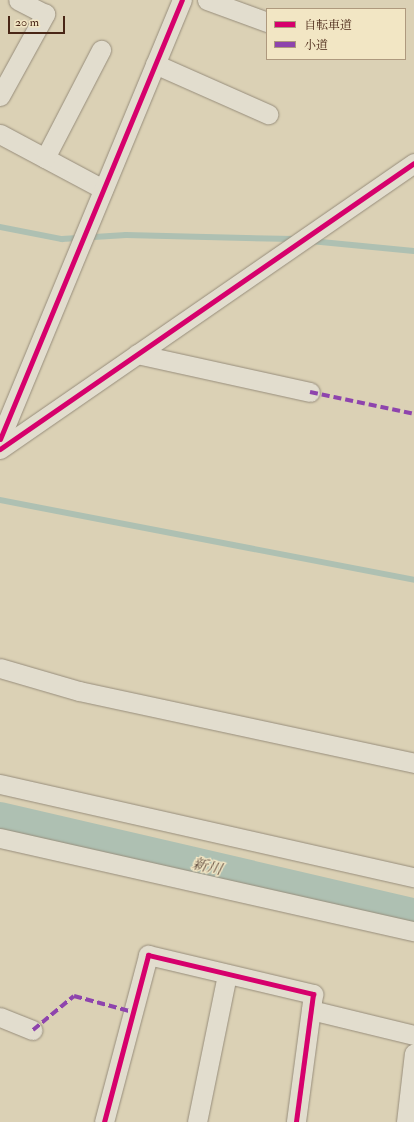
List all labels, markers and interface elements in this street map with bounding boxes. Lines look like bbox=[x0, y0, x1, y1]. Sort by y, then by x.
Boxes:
scale bar bbox=[10, 8, 67, 34]
legend bbox=[266, 8, 406, 60]
text: 20 m bbox=[15, 15, 39, 30]
text: 自転車道 bbox=[304, 18, 352, 33]
text: 小道 bbox=[304, 38, 328, 53]
water label: 新川 bbox=[190, 855, 224, 879]

